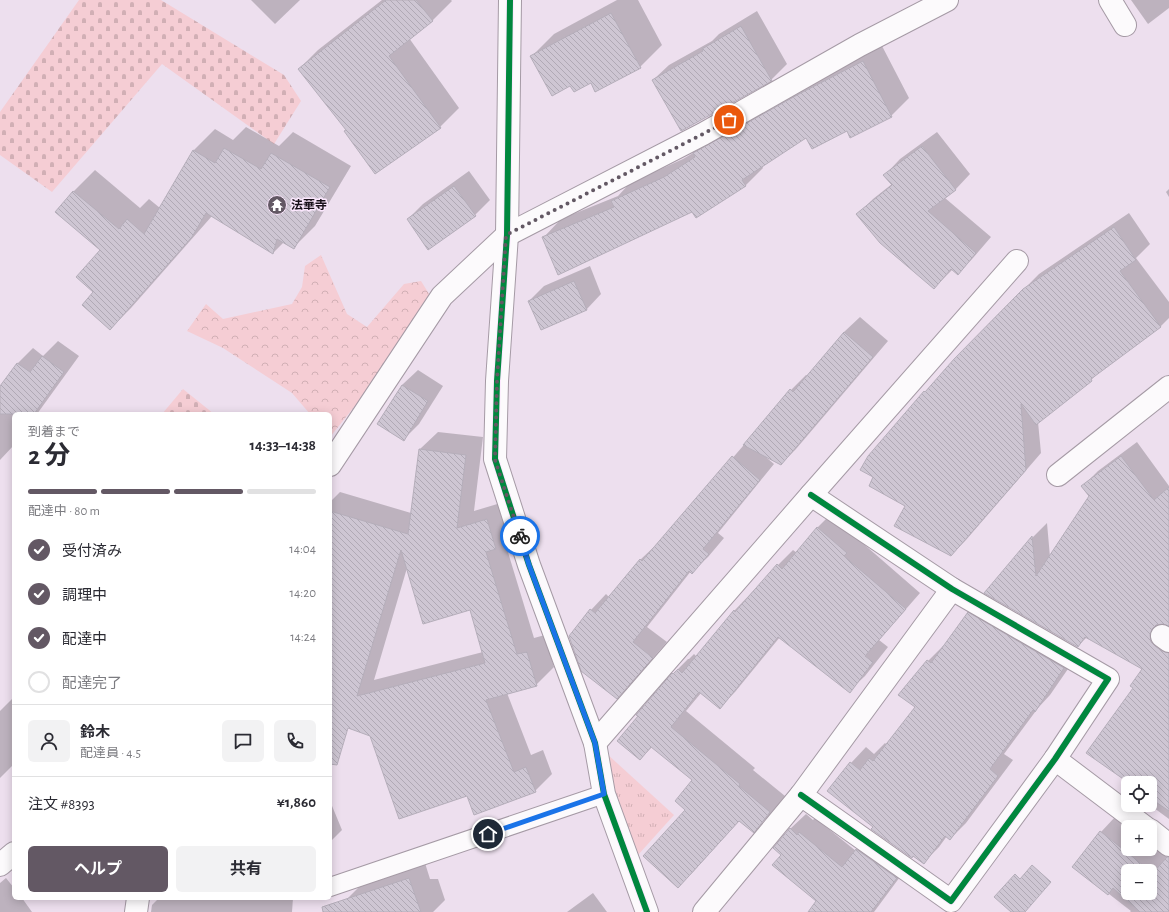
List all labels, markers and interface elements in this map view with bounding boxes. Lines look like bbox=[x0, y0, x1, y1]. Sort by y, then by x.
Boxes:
pin bbox=[712, 103, 746, 137]
icon: bag bbox=[718, 109, 740, 131]
temple icon: 法華寺 bbox=[266, 194, 288, 216]
place label: 法華寺 bbox=[291, 199, 327, 211]
text: 到着まで bbox=[28, 426, 80, 439]
text: 14:33–14:38 bbox=[250, 438, 316, 453]
text: 2 分 bbox=[28, 443, 70, 469]
text: 配達中 · 80 m bbox=[28, 505, 100, 518]
courier bbox=[500, 516, 540, 556]
icon: bike bbox=[509, 525, 531, 547]
icon: check bbox=[28, 539, 50, 561]
text: 14:04 bbox=[289, 543, 316, 556]
text: 受付済み bbox=[62, 544, 122, 559]
icon: check bbox=[28, 583, 50, 605]
text: 14:20 bbox=[290, 587, 316, 600]
text: 調理中 bbox=[62, 588, 107, 603]
icon: check bbox=[28, 627, 50, 649]
text: 14:24 bbox=[290, 631, 316, 644]
text: 配達中 bbox=[62, 632, 107, 647]
text: 配達完了 bbox=[62, 676, 122, 691]
button: person bbox=[28, 720, 70, 762]
button: chat bbox=[222, 720, 264, 762]
button: phone bbox=[274, 720, 316, 762]
text: 鈴木 bbox=[80, 725, 110, 740]
text: 配達員 · 4.5 bbox=[80, 747, 141, 760]
map controls bbox=[1121, 776, 1157, 900]
button: locate bbox=[1121, 776, 1157, 812]
text: ¥1,860 bbox=[277, 795, 316, 810]
text: 注文 #8393 bbox=[28, 797, 95, 812]
pin bbox=[471, 817, 505, 851]
button: + bbox=[1121, 820, 1157, 856]
icon: home bbox=[477, 823, 499, 845]
button: ヘルプ bbox=[28, 846, 168, 892]
button: 共有 bbox=[176, 846, 316, 892]
button: − bbox=[1121, 864, 1157, 900]

